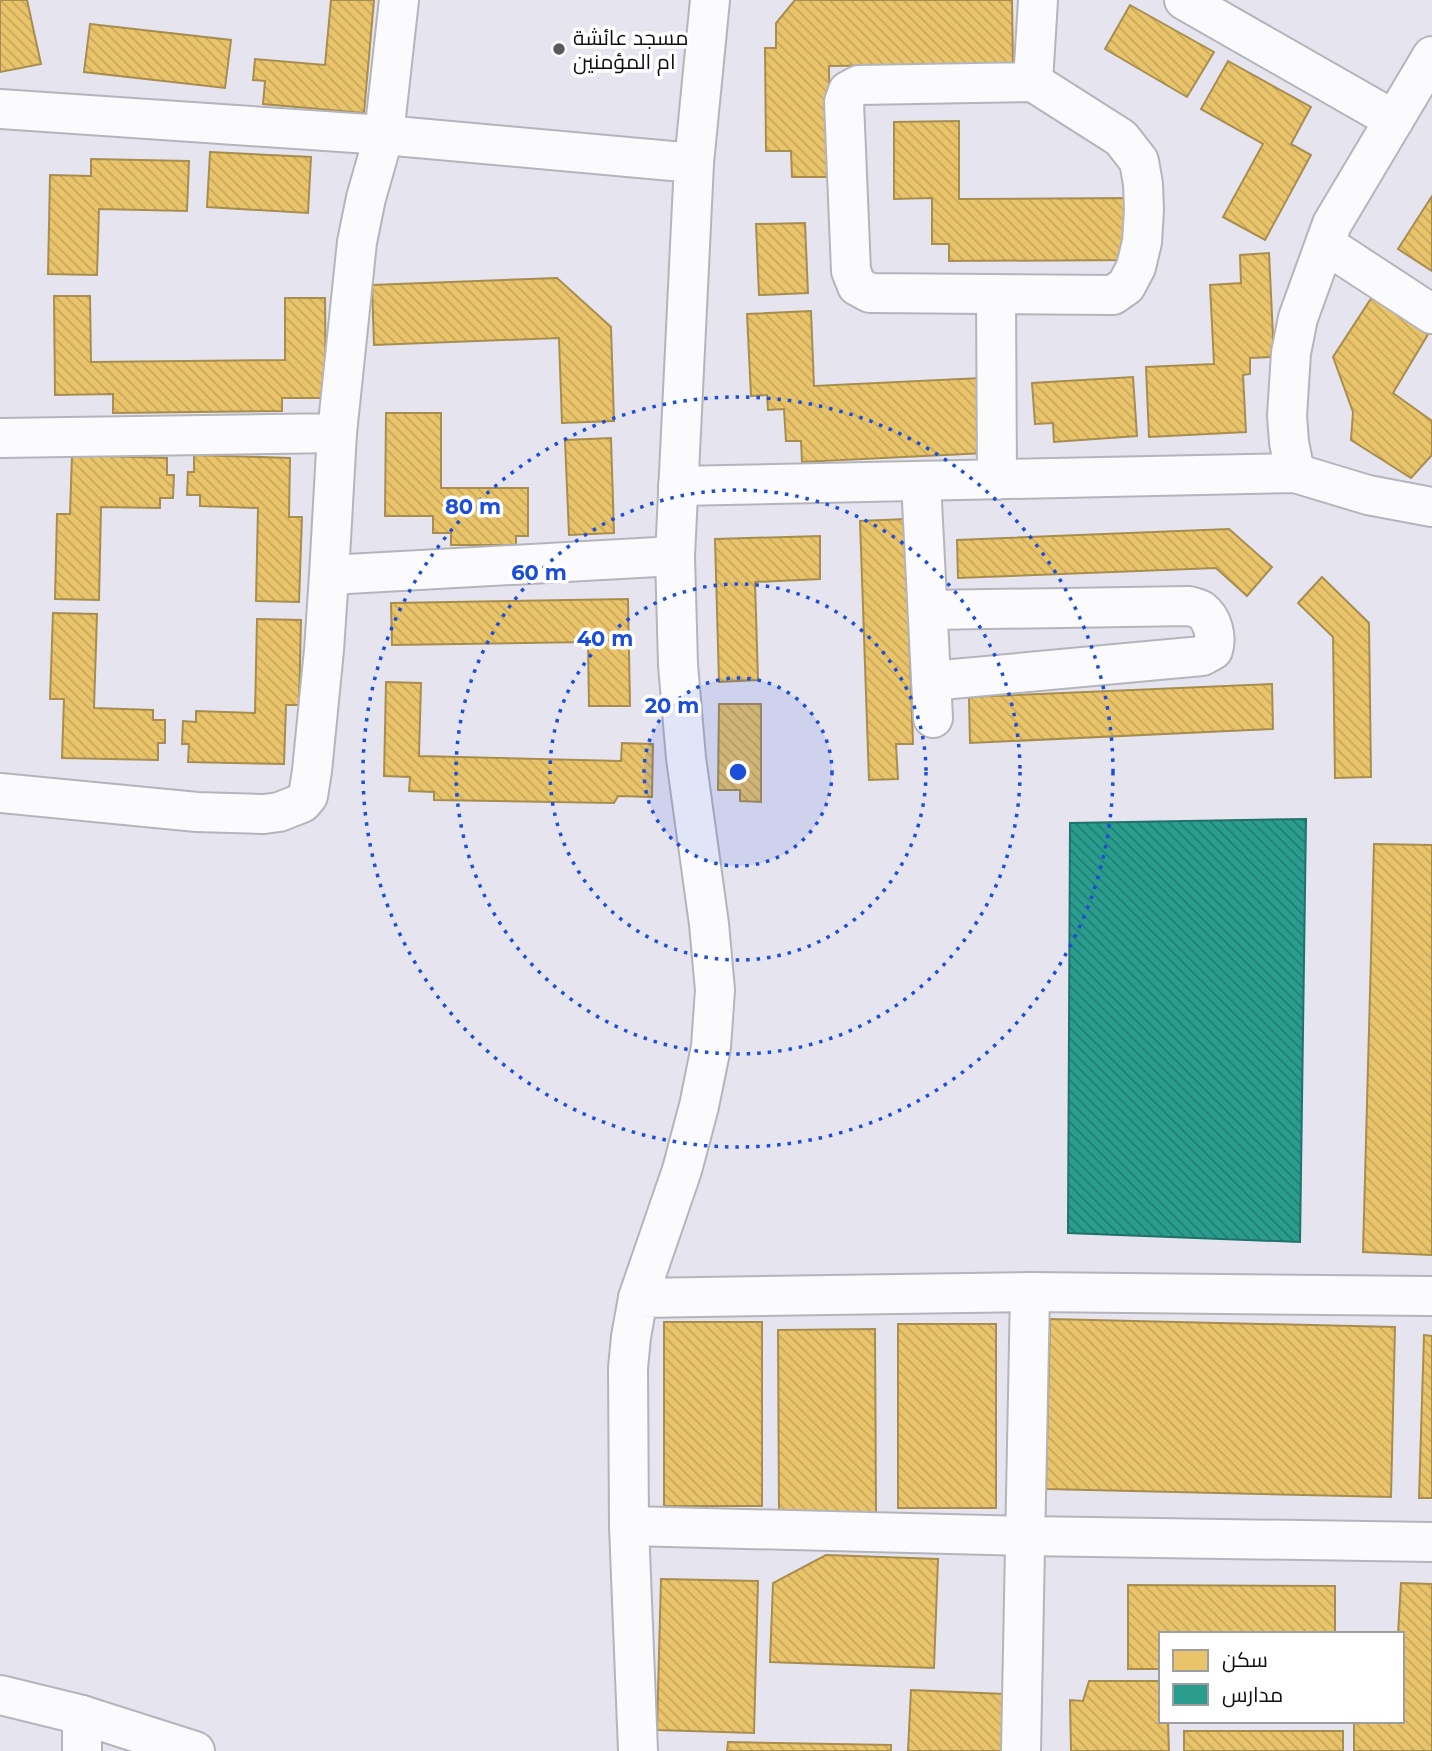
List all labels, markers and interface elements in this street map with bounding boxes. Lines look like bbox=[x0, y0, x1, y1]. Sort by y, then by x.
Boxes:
place label: مسجد عائشة ام المؤمنين bbox=[573, 25, 688, 76]
marker: مسجد عائشة ام المؤمنين bbox=[551, 41, 567, 57]
text: 80 m bbox=[445, 494, 501, 519]
text: 60 m bbox=[511, 560, 567, 585]
text: 40 m bbox=[577, 626, 633, 651]
text: 20 m bbox=[645, 693, 699, 718]
centre of rings bbox=[726, 760, 750, 784]
legend bbox=[1159, 1632, 1404, 1723]
text: سكن bbox=[1222, 1647, 1268, 1673]
text: مدارس bbox=[1222, 1682, 1283, 1708]

